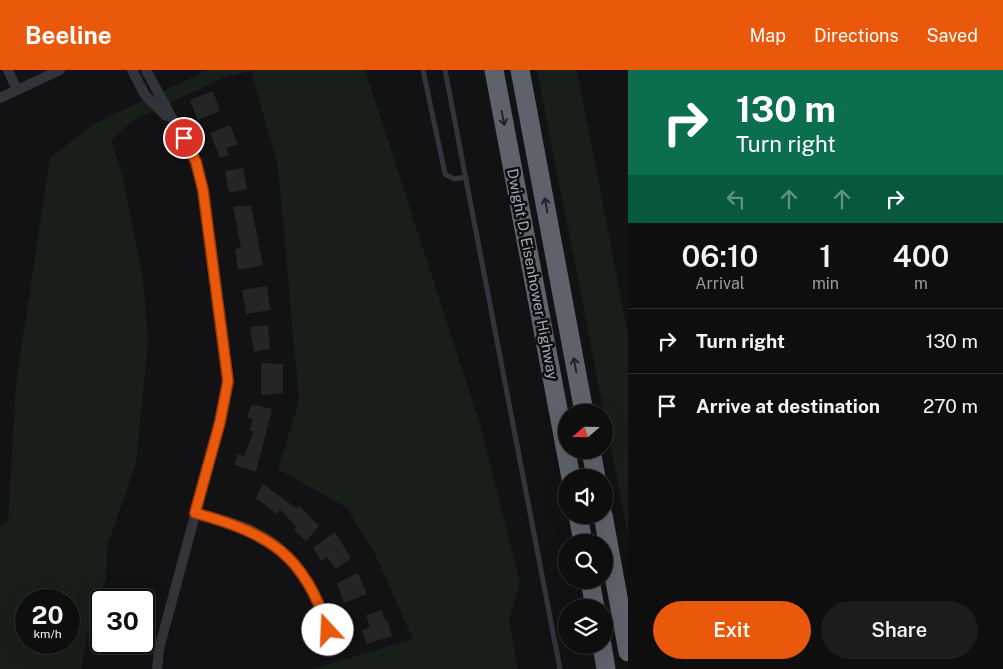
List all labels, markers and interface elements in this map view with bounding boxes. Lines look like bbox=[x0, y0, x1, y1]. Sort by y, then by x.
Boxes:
text: Beeline bbox=[25, 21, 112, 49]
text: Map bbox=[749, 25, 786, 46]
text: Directions bbox=[814, 25, 899, 46]
text: Saved bbox=[927, 25, 978, 46]
text: 130 m bbox=[736, 89, 836, 130]
icon: right bbox=[653, 90, 718, 155]
one-way arrow bbox=[499, 109, 509, 125]
pin bbox=[163, 117, 205, 159]
icon: arrive bbox=[170, 124, 198, 152]
text: Turn right bbox=[736, 131, 836, 157]
street label: Dwight D. Eisenhower Highway bbox=[504, 167, 562, 381]
icon: left bbox=[722, 185, 750, 213]
icon: ahead bbox=[775, 185, 803, 213]
icon: ahead bbox=[828, 185, 856, 213]
icon: right bbox=[881, 185, 909, 213]
one-way arrow bbox=[540, 197, 550, 213]
text: 06:10 bbox=[681, 238, 758, 274]
text: 1 bbox=[819, 238, 832, 274]
text: 400 bbox=[893, 238, 950, 274]
text: Arrival bbox=[695, 274, 745, 293]
text: min bbox=[812, 274, 839, 293]
text: m bbox=[914, 274, 928, 293]
icon: right bbox=[653, 327, 681, 355]
text: Turn right bbox=[696, 330, 785, 352]
text: 130 m bbox=[926, 330, 978, 352]
one-way arrow bbox=[570, 357, 580, 373]
icon: arrive bbox=[653, 392, 681, 420]
text: Arrive at destination bbox=[696, 395, 880, 417]
text: 270 m bbox=[923, 395, 978, 417]
north arrow bbox=[558, 404, 612, 459]
map controls bbox=[558, 404, 613, 654]
button: sound bbox=[558, 469, 613, 524]
button: search bbox=[558, 534, 613, 589]
speed limit sign: 30 bbox=[90, 589, 155, 654]
button: layers bbox=[558, 599, 613, 654]
text: 20 bbox=[32, 600, 64, 630]
button: Exit bbox=[653, 601, 811, 659]
button: Share bbox=[821, 601, 978, 659]
position arrow bbox=[301, 603, 353, 655]
text: km/h bbox=[33, 627, 62, 641]

